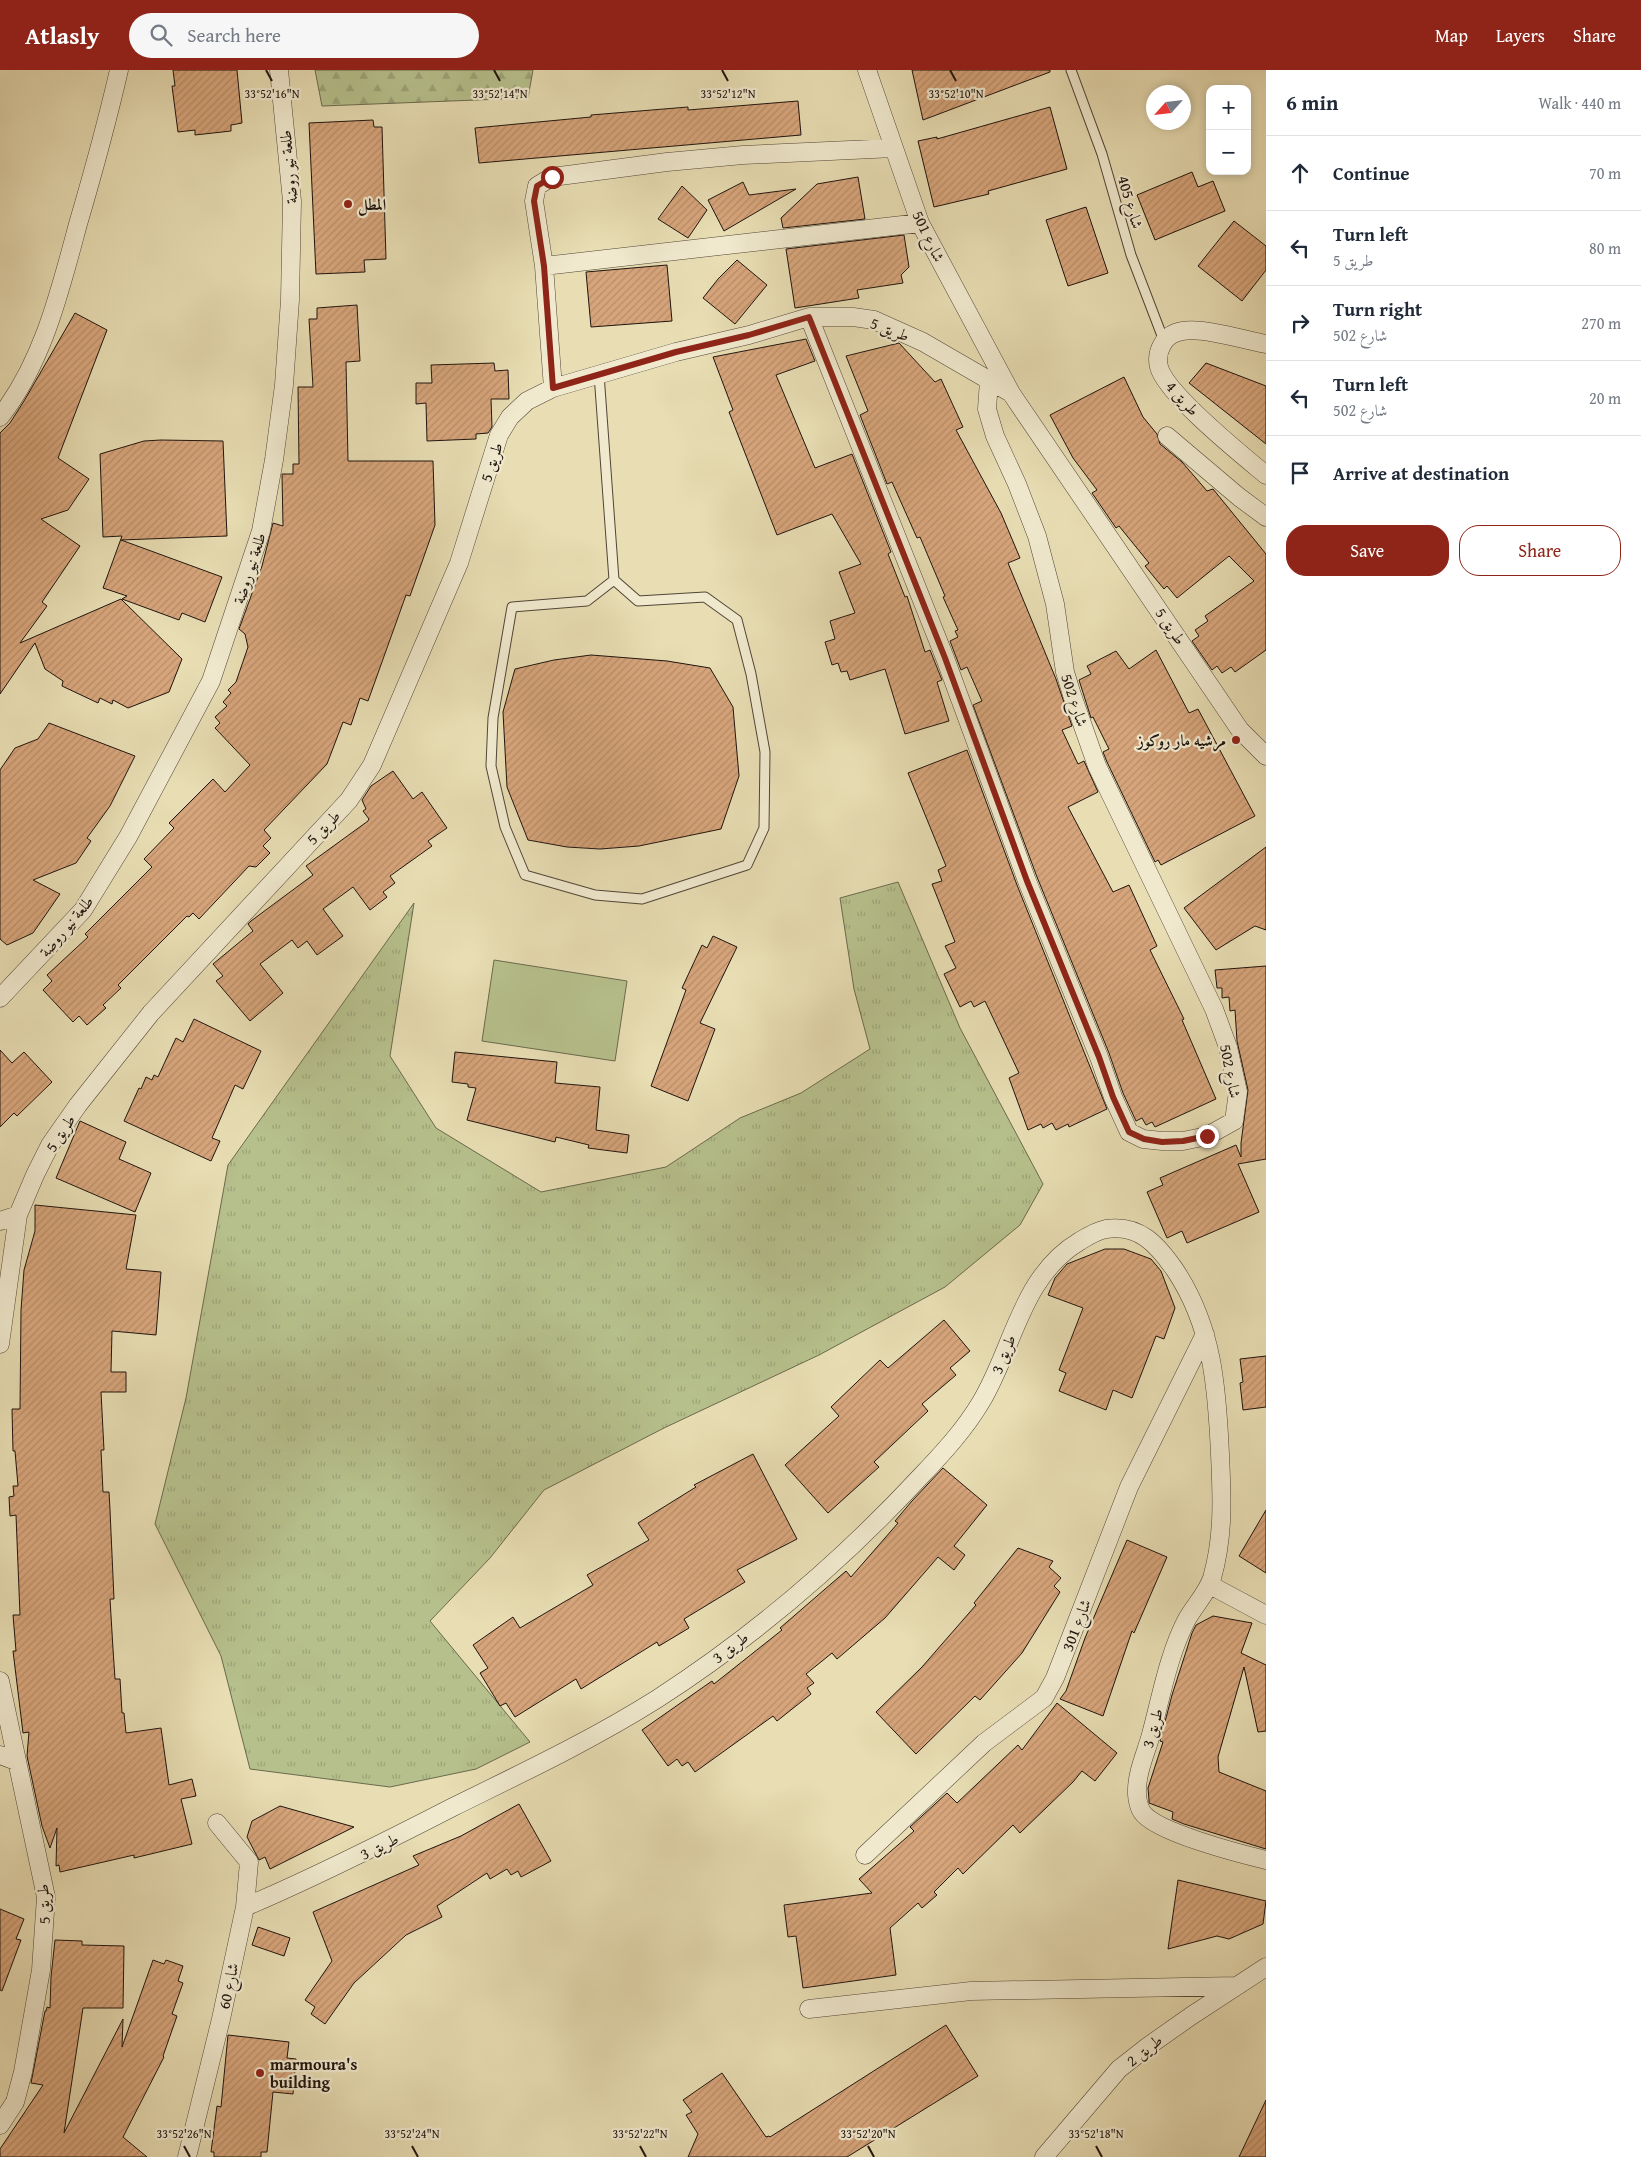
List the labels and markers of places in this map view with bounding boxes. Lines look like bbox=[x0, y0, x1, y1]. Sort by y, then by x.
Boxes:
place label: المطل bbox=[358, 192, 386, 216]
marker: المطل bbox=[342, 198, 354, 210]
place label: مرشيه مار روكوز bbox=[1136, 728, 1226, 752]
marker: مرشيه مار روكوز bbox=[1230, 734, 1242, 746]
place label: marmoura's building bbox=[270, 2052, 358, 2094]
marker: marmoura's building bbox=[254, 2067, 266, 2079]

